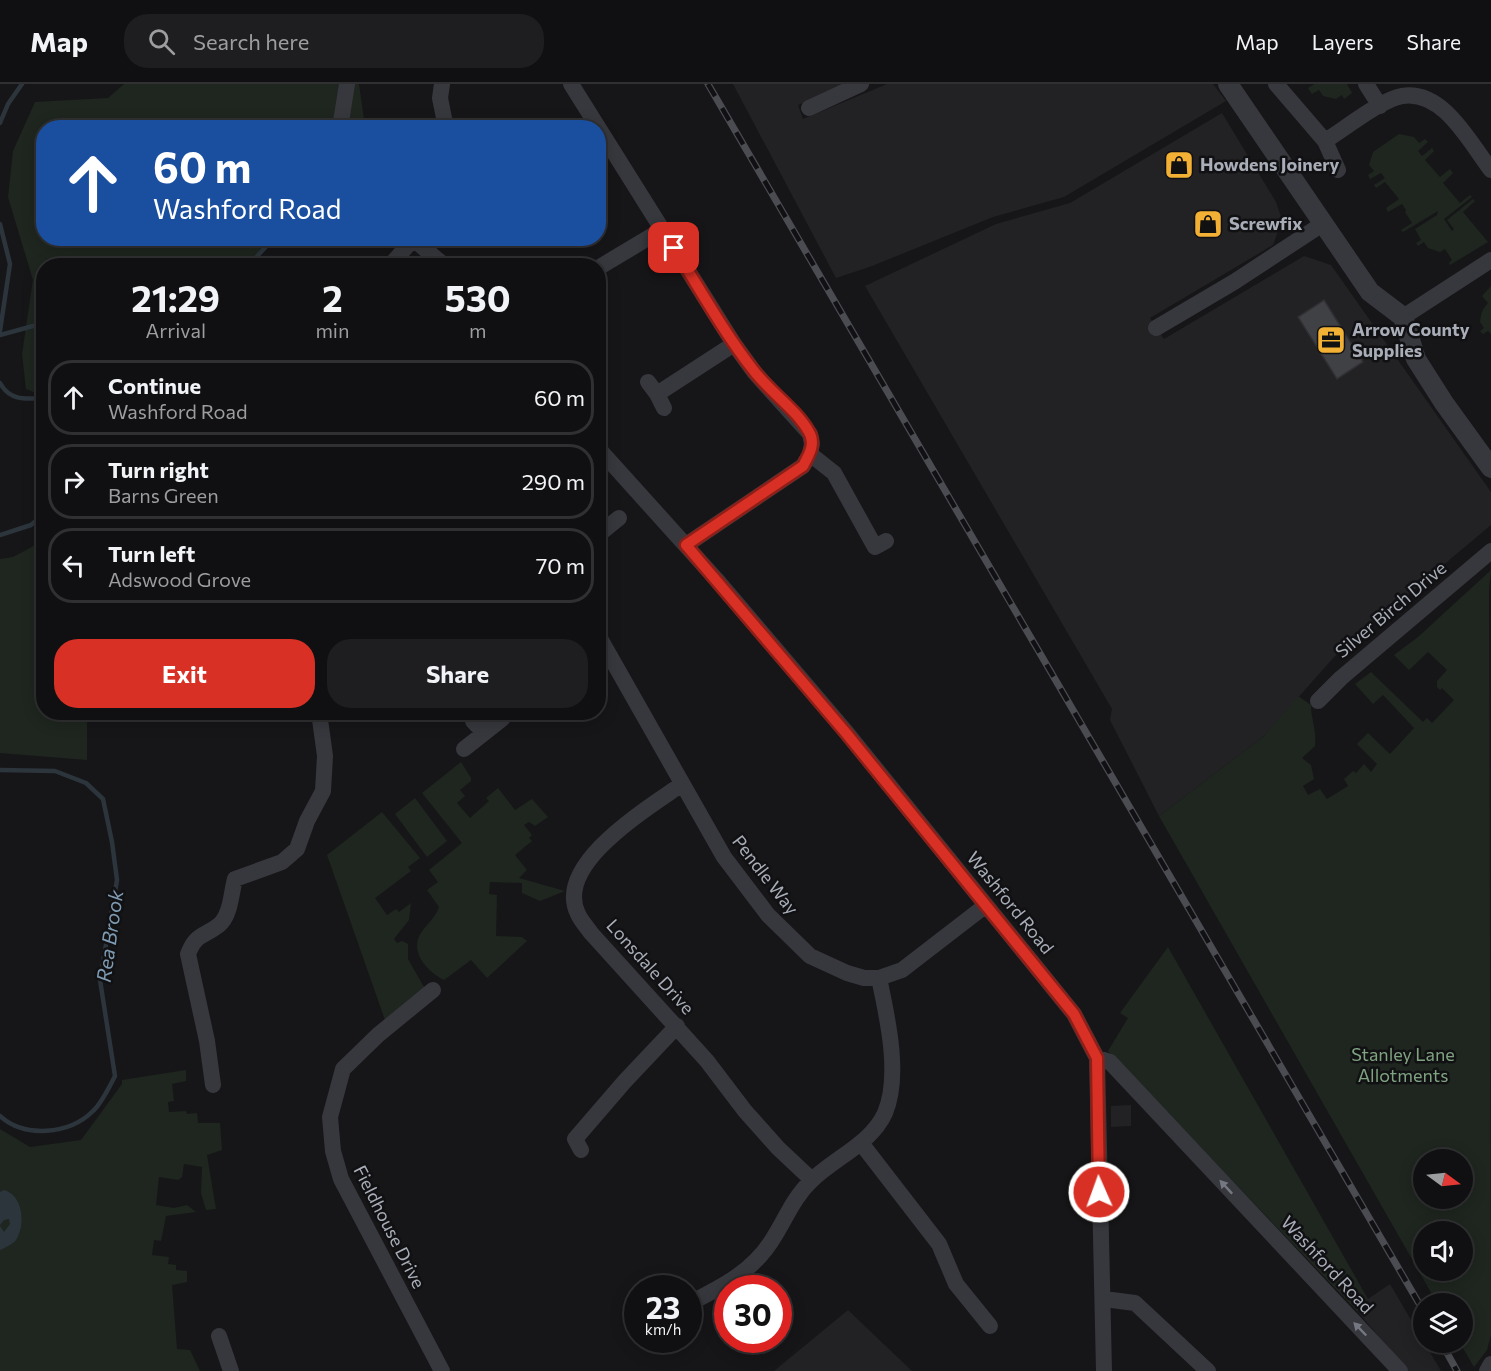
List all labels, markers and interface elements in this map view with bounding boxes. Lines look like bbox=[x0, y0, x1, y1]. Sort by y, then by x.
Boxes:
search box bbox=[124, 14, 544, 68]
text: Map bbox=[30, 24, 88, 58]
icon: search bbox=[145, 25, 178, 58]
text: Search here bbox=[193, 28, 309, 55]
text: Map bbox=[1235, 29, 1279, 54]
text: Layers bbox=[1312, 29, 1374, 54]
text: Share bbox=[1407, 29, 1461, 54]
text: 60 m bbox=[153, 140, 252, 192]
icon: ahead bbox=[54, 144, 132, 222]
shop icon: Howdens Joinery bbox=[1163, 149, 1195, 181]
place label: Howdens Joinery bbox=[1200, 153, 1340, 175]
text: Washford Road bbox=[153, 192, 341, 225]
shop icon: Screwfix bbox=[1192, 208, 1224, 240]
place label: Screwfix bbox=[1229, 212, 1302, 234]
pin bbox=[648, 222, 699, 273]
icon: arrive bbox=[657, 231, 690, 264]
text: 21:29 bbox=[131, 275, 220, 319]
text: 2 bbox=[322, 275, 343, 319]
text: 530 bbox=[445, 275, 511, 319]
text: Arrival bbox=[145, 318, 206, 342]
text: min bbox=[315, 318, 349, 342]
text: m bbox=[469, 318, 486, 342]
place label: Arrow County Supplies bbox=[1352, 318, 1470, 361]
office icon: Arrow County Supplies bbox=[1315, 324, 1347, 356]
text: Continue bbox=[108, 372, 201, 399]
icon: ahead bbox=[57, 381, 90, 414]
text: 60 m bbox=[534, 384, 585, 411]
text: Washford Road bbox=[108, 399, 247, 423]
text: Turn right bbox=[108, 456, 209, 483]
icon: right bbox=[57, 465, 90, 498]
text: 290 m bbox=[522, 468, 585, 495]
text: Barns Green bbox=[108, 483, 219, 507]
text: Turn left bbox=[108, 540, 195, 567]
icon: left bbox=[57, 549, 90, 582]
text: 70 m bbox=[536, 552, 585, 579]
street label: Silver Birch Drive bbox=[1330, 556, 1450, 662]
text: Adswood Grove bbox=[108, 567, 251, 591]
button: Exit bbox=[54, 639, 315, 708]
button: Share bbox=[327, 639, 588, 708]
street label: Pendle Way bbox=[728, 830, 804, 918]
street label: Washford Road bbox=[963, 847, 1059, 958]
water label: Rea Brook bbox=[91, 887, 128, 984]
street label: Lonsdale Drive bbox=[602, 914, 699, 1018]
park label: Stanley Lane Allotments bbox=[1351, 1043, 1455, 1086]
north arrow bbox=[1413, 1149, 1473, 1209]
map controls bbox=[1413, 1149, 1473, 1353]
position arrow bbox=[1067, 1160, 1131, 1224]
street label: Fieldhouse Drive bbox=[349, 1161, 430, 1292]
one-way arrow bbox=[1219, 1180, 1233, 1195]
street label: Washford Road bbox=[1277, 1211, 1379, 1318]
button: sound bbox=[1413, 1221, 1473, 1281]
speed limit sign: 30 bbox=[714, 1275, 792, 1353]
text: 23 bbox=[646, 1288, 680, 1325]
button: layers bbox=[1413, 1293, 1473, 1353]
text: km/h bbox=[645, 1320, 681, 1338]
one-way arrow bbox=[1353, 1322, 1367, 1336]

